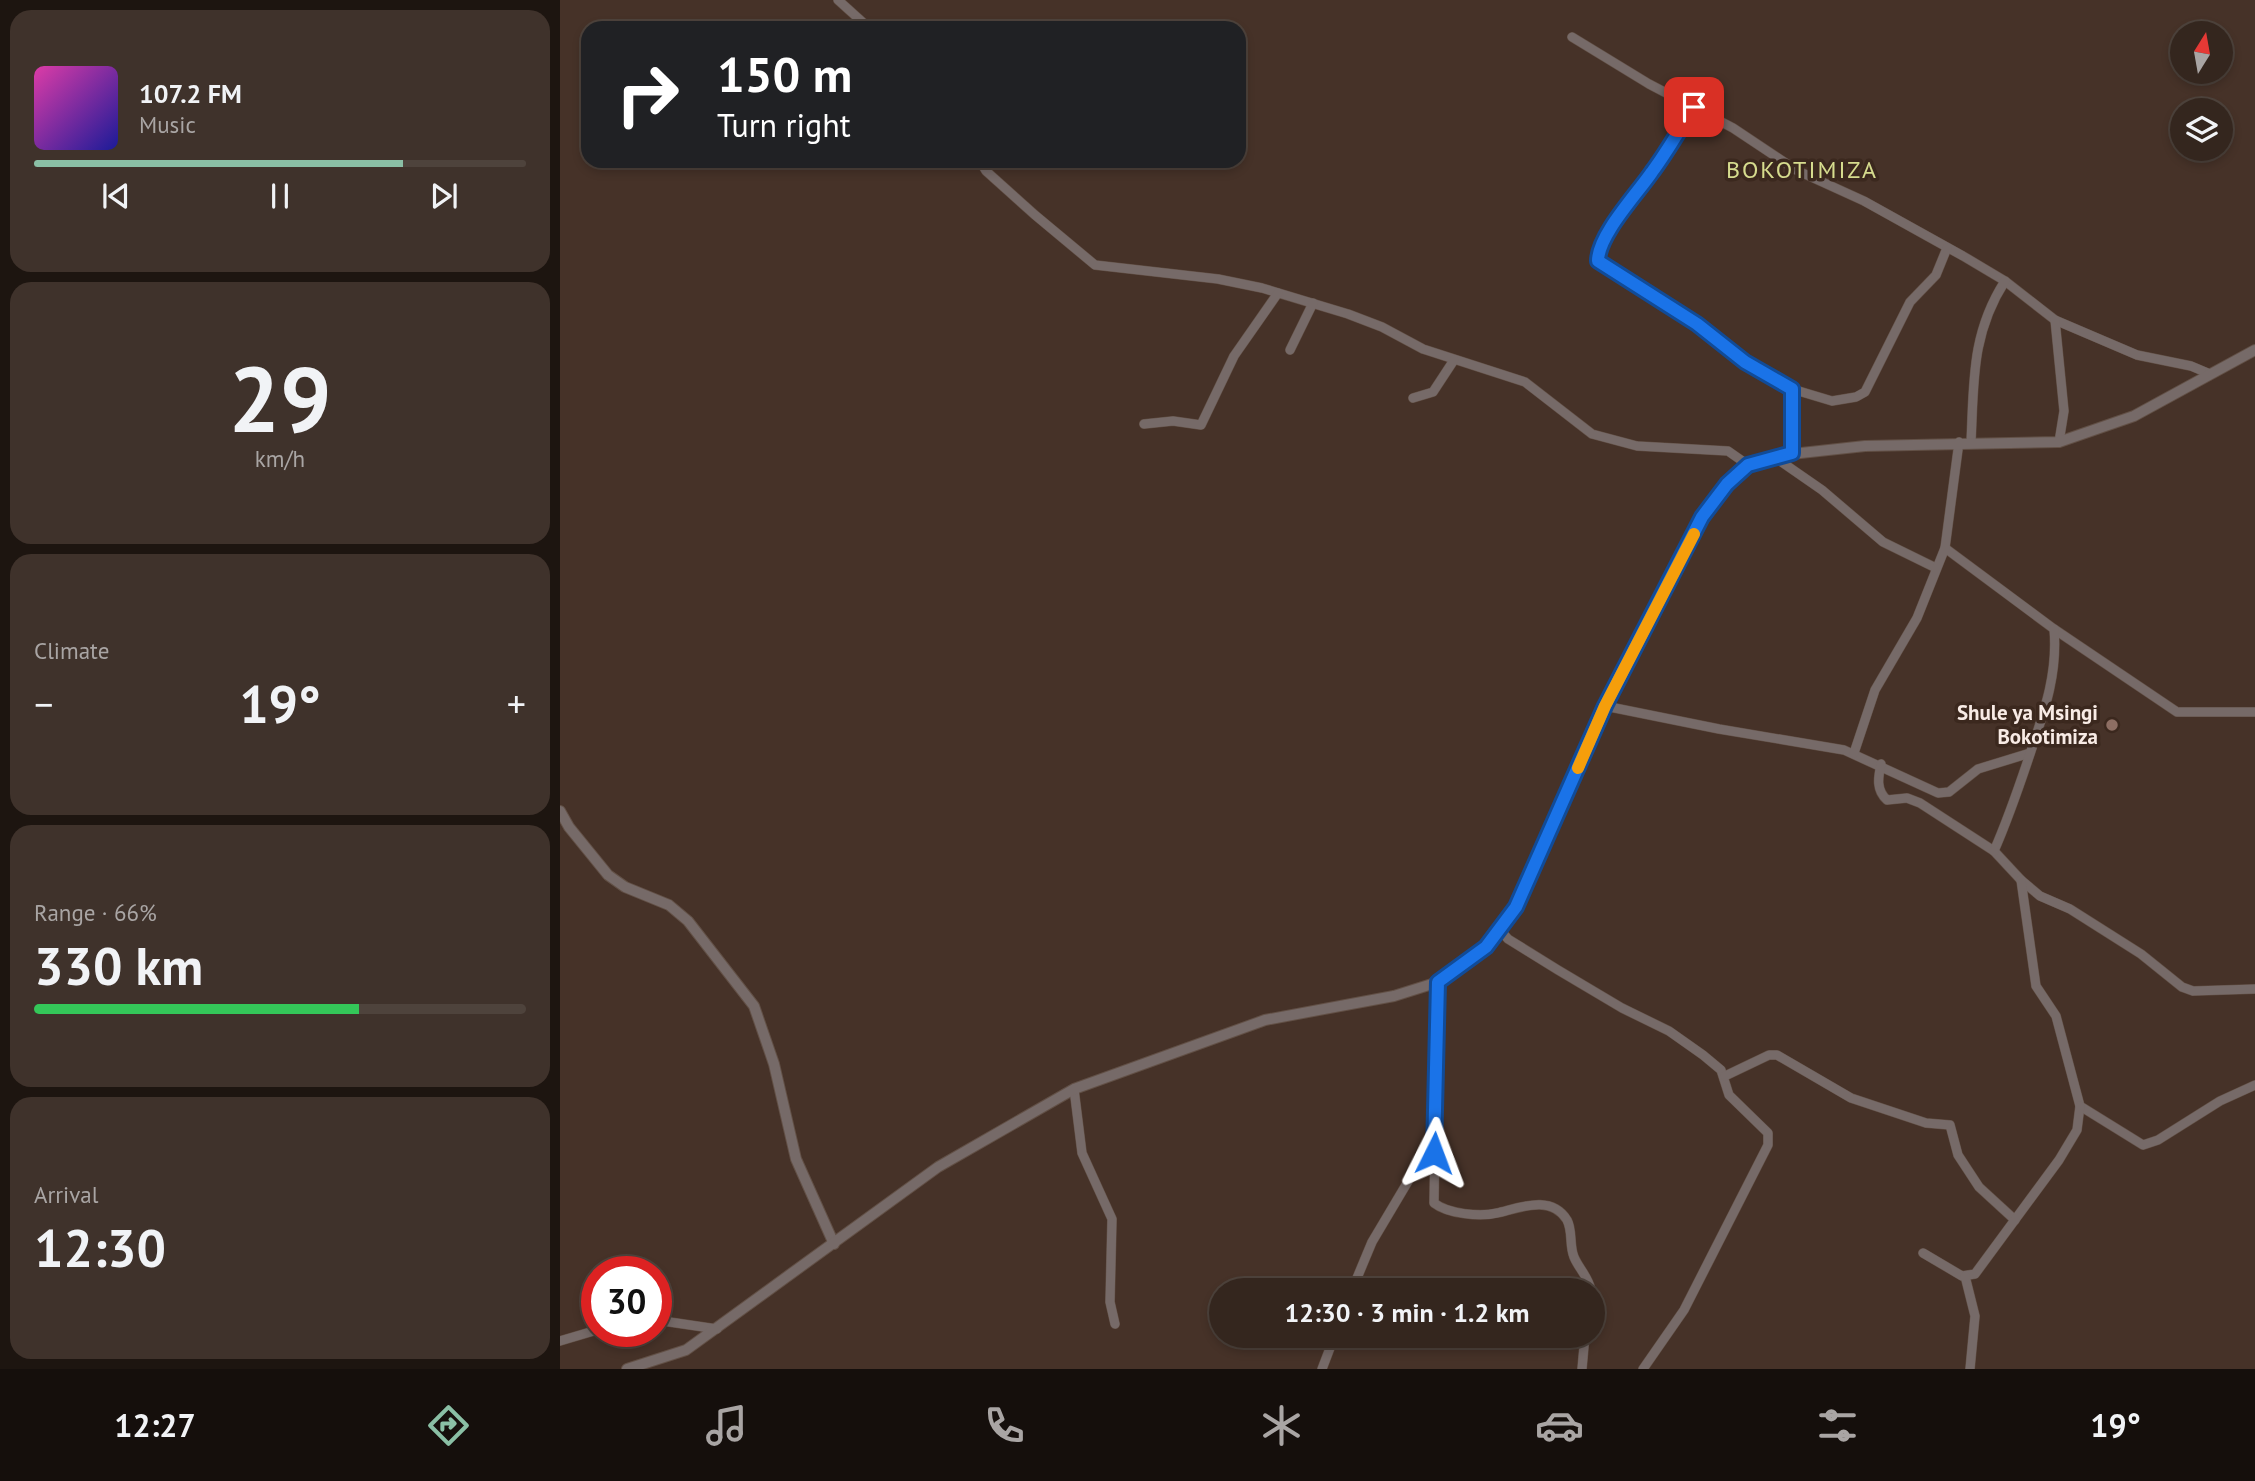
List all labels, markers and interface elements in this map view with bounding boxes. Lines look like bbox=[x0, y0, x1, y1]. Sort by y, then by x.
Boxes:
north arrow bbox=[2170, 21, 2233, 84]
map controls bbox=[2170, 21, 2233, 161]
text: 150 m bbox=[717, 42, 852, 106]
icon: right bbox=[602, 49, 693, 140]
text: 107.2 FM bbox=[139, 77, 242, 110]
pin bbox=[1664, 77, 1724, 137]
icon: arrive bbox=[1675, 88, 1713, 126]
button: layers bbox=[2170, 98, 2233, 161]
text: Turn right bbox=[717, 104, 851, 146]
text: Music bbox=[139, 110, 196, 139]
district label: BOKOTIMIZA bbox=[1726, 154, 1878, 185]
icon: previous bbox=[97, 177, 135, 215]
icon: pause bbox=[261, 177, 299, 215]
icon: next bbox=[425, 177, 463, 215]
text: 29 bbox=[228, 339, 332, 457]
text: km/h bbox=[255, 444, 305, 473]
text: Climate bbox=[34, 636, 109, 665]
text: 19° bbox=[239, 670, 321, 737]
text: − bbox=[34, 679, 53, 728]
text: + bbox=[507, 679, 526, 728]
place label: Shule ya Msingi Bokotimiza bbox=[1957, 699, 2098, 750]
marker: Shule ya Msingi Bokotimiza bbox=[2104, 717, 2120, 733]
text: Range · 66% bbox=[34, 898, 157, 927]
text: 330 km bbox=[34, 932, 203, 999]
position arrow bbox=[1397, 1116, 1471, 1190]
text: Arrival bbox=[34, 1180, 98, 1209]
text: 12:30 bbox=[34, 1214, 166, 1281]
speed limit sign: 30 bbox=[581, 1256, 672, 1347]
text: 12:30 · 3 min · 1.2 km bbox=[1285, 1296, 1530, 1329]
icon: directions bbox=[424, 1401, 473, 1450]
icon: music bbox=[702, 1401, 751, 1450]
icon: phone bbox=[980, 1401, 1029, 1450]
icon: climate bbox=[1257, 1401, 1306, 1450]
icon: car bbox=[1535, 1401, 1584, 1450]
icon: filters bbox=[1813, 1401, 1862, 1450]
text: 12:27 bbox=[114, 1404, 196, 1446]
text: 19° bbox=[2090, 1404, 2141, 1446]

